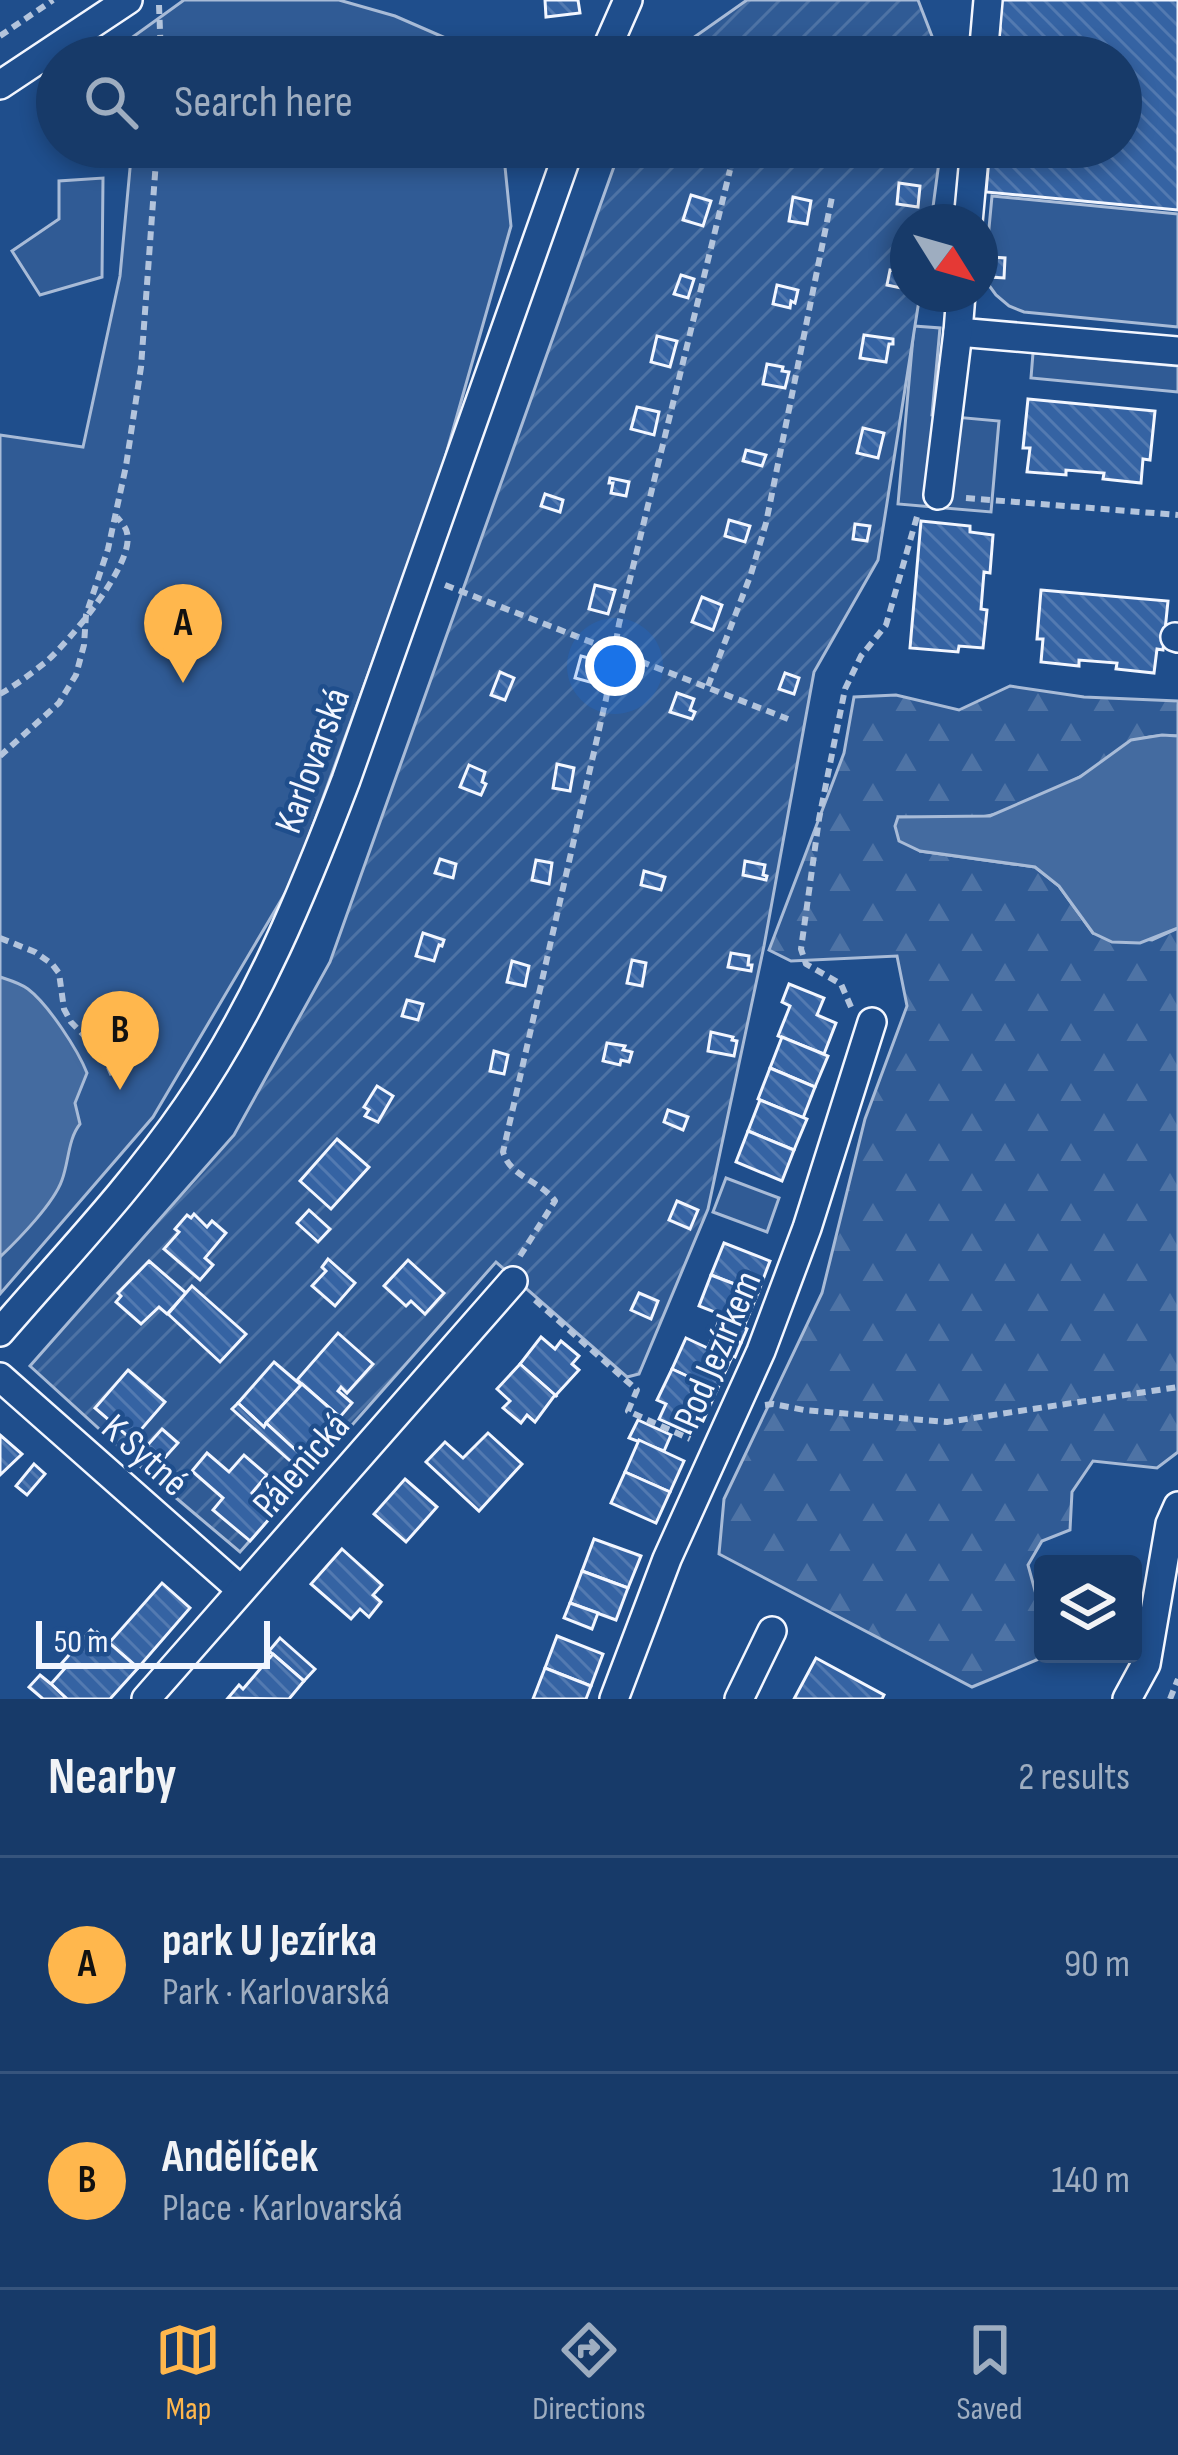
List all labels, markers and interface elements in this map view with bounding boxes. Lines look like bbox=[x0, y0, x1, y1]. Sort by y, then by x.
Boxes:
search box bbox=[36, 36, 1142, 168]
icon: search bbox=[78, 69, 144, 135]
text: Search here bbox=[174, 75, 353, 130]
north arrow bbox=[890, 204, 998, 312]
pin: A bbox=[144, 584, 222, 683]
your location bbox=[585, 636, 645, 696]
street label: Karlovarská bbox=[265, 682, 361, 840]
pin: B bbox=[81, 991, 159, 1090]
street label: Pod Jezírkem bbox=[664, 1264, 772, 1436]
street label: Pálenická bbox=[244, 1404, 360, 1528]
street label: K Sytné bbox=[91, 1405, 197, 1507]
map controls bbox=[1034, 1555, 1142, 1663]
button: layers bbox=[1034, 1555, 1142, 1663]
scale bar bbox=[36, 1615, 270, 1668]
text: 50 m bbox=[54, 1622, 108, 1662]
text: Nearby bbox=[48, 1747, 177, 1808]
text: 2 results bbox=[1018, 1754, 1130, 1801]
text: park U Jezírka bbox=[162, 1914, 377, 1969]
text: A bbox=[78, 1941, 96, 1988]
text: 90 m bbox=[1064, 1941, 1130, 1988]
text: Park · Karlovarská bbox=[162, 1969, 390, 2016]
text: Andělíček bbox=[162, 2130, 318, 2185]
text: B bbox=[78, 2157, 96, 2204]
text: 140 m bbox=[1051, 2157, 1130, 2204]
text: Place · Karlovarská bbox=[162, 2185, 403, 2232]
tab: Map bbox=[155, 2317, 221, 2429]
tab: Directions bbox=[532, 2317, 646, 2429]
tab: Saved bbox=[956, 2317, 1023, 2429]

